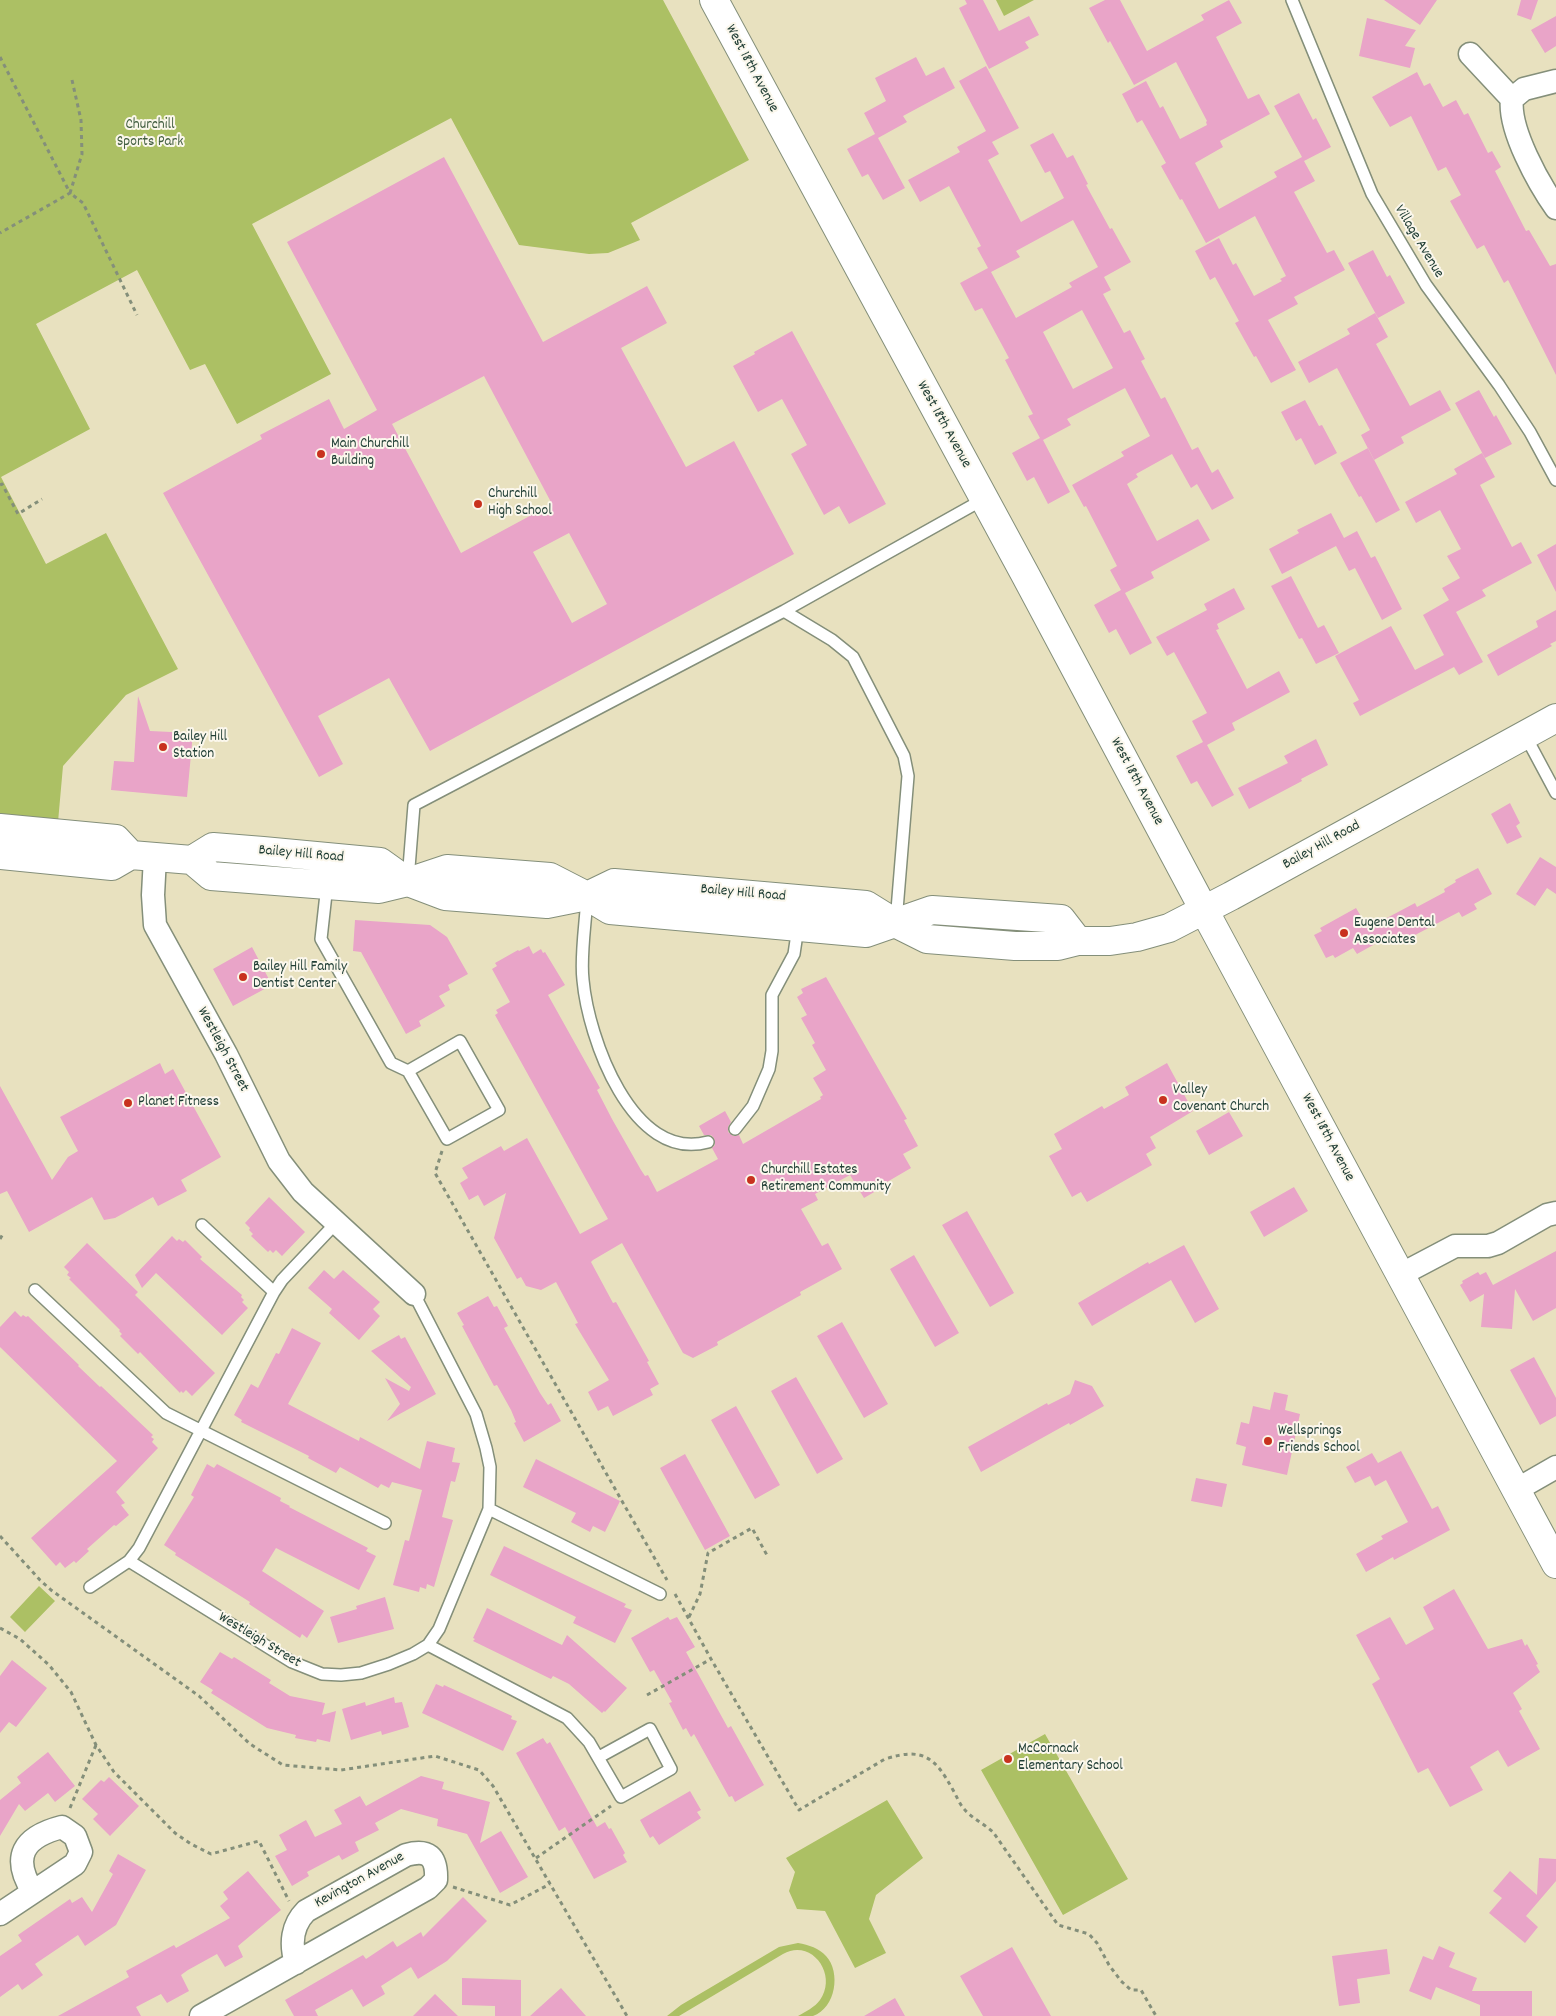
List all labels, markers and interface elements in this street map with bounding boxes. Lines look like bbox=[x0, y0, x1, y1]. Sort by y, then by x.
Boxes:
street label: West 18th Avenue bbox=[720, 22, 782, 116]
park label: Churchill Sports Park bbox=[117, 117, 183, 152]
street label: Village Avenue bbox=[1389, 202, 1447, 282]
street label: West 18th Avenue bbox=[912, 378, 974, 472]
place label: Main Churchill Building bbox=[331, 436, 409, 471]
marker: Main Churchill Building bbox=[315, 448, 327, 460]
place label: Churchill High School bbox=[488, 486, 552, 521]
marker: Churchill High School bbox=[472, 498, 484, 510]
place label: Bailey Hill Station bbox=[173, 729, 227, 764]
street label: West 18th Avenue bbox=[1105, 735, 1167, 829]
marker: Bailey Hill Station bbox=[157, 741, 169, 753]
street label: Bailey Hill Road bbox=[1280, 817, 1364, 875]
street label: Bailey Hill Road bbox=[258, 842, 344, 868]
street label: Bailey Hill Road bbox=[700, 881, 786, 907]
place label: Eugene Dental Associates bbox=[1354, 915, 1435, 950]
marker: Eugene Dental Associates bbox=[1338, 927, 1350, 939]
place label: Bailey Hill Family Dentist Center bbox=[253, 959, 347, 994]
marker: Bailey Hill Family Dentist Center bbox=[237, 971, 249, 983]
street label: Westleigh Street bbox=[192, 1005, 252, 1095]
place label: Valley Covenant Church bbox=[1173, 1082, 1269, 1117]
street label: West 18th Avenue bbox=[1296, 1091, 1358, 1185]
place label: Planet Fitness bbox=[138, 1094, 219, 1112]
marker: Valley Covenant Church bbox=[1157, 1094, 1169, 1106]
marker: Planet Fitness bbox=[122, 1097, 134, 1109]
place label: Churchill Estates Retirement Community bbox=[761, 1162, 891, 1197]
marker: Churchill Estates Retirement Community bbox=[745, 1174, 757, 1186]
place label: Wellsprings Friends School bbox=[1278, 1423, 1360, 1458]
marker: Wellsprings Friends School bbox=[1262, 1435, 1274, 1447]
street label: Westleigh Street bbox=[214, 1609, 304, 1673]
place label: McCornack Elementary School bbox=[1018, 1741, 1123, 1776]
marker: McCornack Elementary School bbox=[1002, 1753, 1014, 1765]
street label: Kevington Avenue bbox=[312, 1849, 408, 1913]

